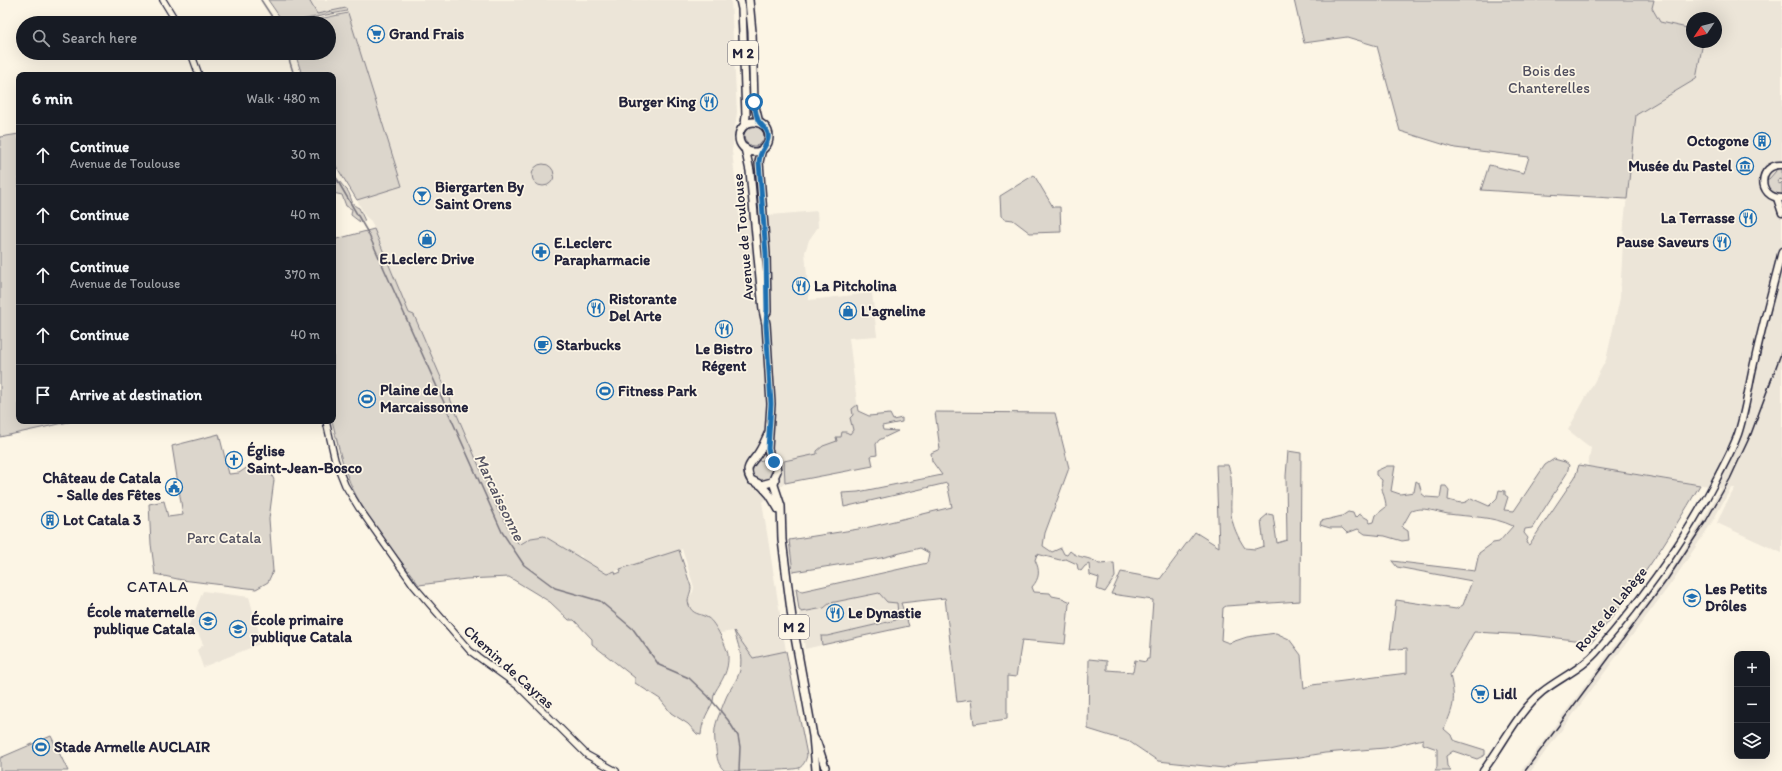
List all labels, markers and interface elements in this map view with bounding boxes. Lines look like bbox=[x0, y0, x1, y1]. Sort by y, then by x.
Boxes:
north arrow bbox=[1686, 12, 1722, 48]
search box bbox=[16, 16, 336, 60]
supermarket icon: Grand Frais bbox=[366, 24, 386, 44]
place label: Grand Frais bbox=[389, 25, 465, 43]
icon: search bbox=[30, 27, 52, 49]
text: Search here bbox=[62, 29, 137, 47]
road number: M 2 bbox=[728, 41, 758, 65]
park label: Bois des Chanterelles bbox=[1508, 62, 1590, 97]
text: 6 min bbox=[32, 88, 73, 108]
text: Walk · 480 m bbox=[246, 91, 320, 106]
restaurant icon: Burger King bbox=[699, 92, 719, 112]
place label: Burger King bbox=[618, 93, 696, 112]
route start bbox=[745, 93, 763, 111]
building icon: Octogone bbox=[1752, 131, 1772, 151]
place label: Octogone bbox=[1687, 132, 1749, 151]
text: Continue bbox=[70, 138, 129, 156]
icon: ahead bbox=[32, 144, 54, 166]
text: 30 m bbox=[291, 147, 320, 162]
text: Avenue de Toulouse bbox=[70, 156, 180, 171]
museum icon: Musée du Pastel bbox=[1735, 156, 1755, 176]
place label: Musée du Pastel bbox=[1628, 157, 1733, 175]
street label: Avenue de Toulouse bbox=[728, 173, 758, 301]
place label: Biergarten By Saint Orens bbox=[435, 178, 525, 213]
bar icon: Biergarten By Saint Orens bbox=[412, 186, 432, 206]
icon: ahead bbox=[32, 204, 54, 226]
text: Continue bbox=[70, 206, 129, 224]
text: 40 m bbox=[290, 207, 320, 222]
restaurant icon: La Terrasse bbox=[1738, 208, 1758, 228]
place label: La Terrasse bbox=[1661, 209, 1735, 227]
shop icon: E.Leclerc Drive bbox=[417, 229, 437, 249]
restaurant icon: Pause Saveurs bbox=[1712, 232, 1732, 252]
place label: Pause Saveurs bbox=[1616, 233, 1709, 251]
place label: E.Leclerc Parapharmacie bbox=[554, 234, 650, 270]
pharmacy icon: E.Leclerc Parapharmacie bbox=[531, 242, 551, 262]
place label: E.Leclerc Drive bbox=[380, 250, 474, 268]
text: Continue bbox=[70, 258, 129, 276]
icon: ahead bbox=[32, 264, 54, 286]
text: 370 m bbox=[285, 267, 320, 282]
text: Avenue de Toulouse bbox=[70, 276, 180, 291]
restaurant icon: La Pitcholina bbox=[791, 276, 811, 296]
place label: La Pitcholina bbox=[814, 277, 897, 295]
place label: Ristorante Del Arte bbox=[609, 290, 677, 325]
restaurant icon: Ristorante Del Arte bbox=[586, 298, 606, 318]
shop icon: L'agneline bbox=[838, 301, 858, 321]
place label: L'agneline bbox=[861, 302, 926, 321]
restaurant icon: Le Bistro Régent bbox=[714, 319, 734, 339]
icon: ahead bbox=[32, 324, 54, 346]
text: Continue bbox=[70, 326, 129, 344]
text: 40 m bbox=[290, 327, 320, 342]
cafe icon: Starbucks bbox=[533, 335, 553, 355]
place label: Starbucks bbox=[556, 336, 621, 354]
place label: Le Bistro Régent bbox=[695, 340, 753, 376]
place label: Plaine de la Marcaissonne bbox=[380, 381, 468, 416]
sports icon: Fitness Park bbox=[595, 381, 615, 401]
place label: Fitness Park bbox=[618, 382, 697, 400]
icon: arrive bbox=[32, 384, 54, 406]
text: Arrive at destination bbox=[70, 386, 202, 404]
sports icon: Plaine de la Marcaissonne bbox=[357, 389, 377, 409]
place label: Église Saint-Jean-Bosco bbox=[247, 441, 363, 477]
church icon: Église Saint-Jean-Bosco bbox=[224, 450, 244, 470]
water label: Marcaissonne bbox=[470, 451, 529, 545]
route end bbox=[765, 453, 783, 471]
place label: Château de Catala - Salle des Fêtes bbox=[42, 469, 161, 504]
public building icon: Château de Catala - Salle des Fêtes bbox=[164, 477, 184, 497]
building icon: Lot Catala 3 bbox=[40, 510, 60, 530]
place label: Lot Catala 3 bbox=[63, 511, 141, 529]
park label: Parc Catala bbox=[187, 529, 261, 547]
street label: Route de Labège bbox=[1571, 563, 1651, 655]
district label: CATALA bbox=[127, 577, 189, 596]
place label: Les Petits Drôles bbox=[1705, 580, 1768, 615]
school or university icon: Les Petits Drôles bbox=[1682, 588, 1702, 608]
place label: École maternelle publique Catala bbox=[87, 602, 195, 639]
restaurant icon: Le Dynastie bbox=[825, 603, 845, 623]
place label: Le Dynastie bbox=[848, 604, 921, 623]
place label: École primaire publique Catala bbox=[250, 610, 352, 647]
school or university icon: École maternelle publique Catala bbox=[198, 611, 218, 631]
road number: M 2 bbox=[779, 615, 809, 639]
school or university icon: École primaire publique Catala bbox=[228, 619, 248, 639]
street label: Chemin de Cayras bbox=[460, 621, 558, 713]
map controls bbox=[1734, 651, 1770, 759]
button: + bbox=[1734, 651, 1770, 687]
supermarket icon: Lidl bbox=[1470, 684, 1490, 704]
place label: Lidl bbox=[1493, 685, 1518, 703]
button: − bbox=[1734, 687, 1770, 723]
button: layers bbox=[1734, 723, 1770, 759]
sports icon: Stade Armelle AUCLAIR bbox=[31, 737, 51, 757]
place label: Stade Armelle AUCLAIR bbox=[54, 738, 210, 756]

